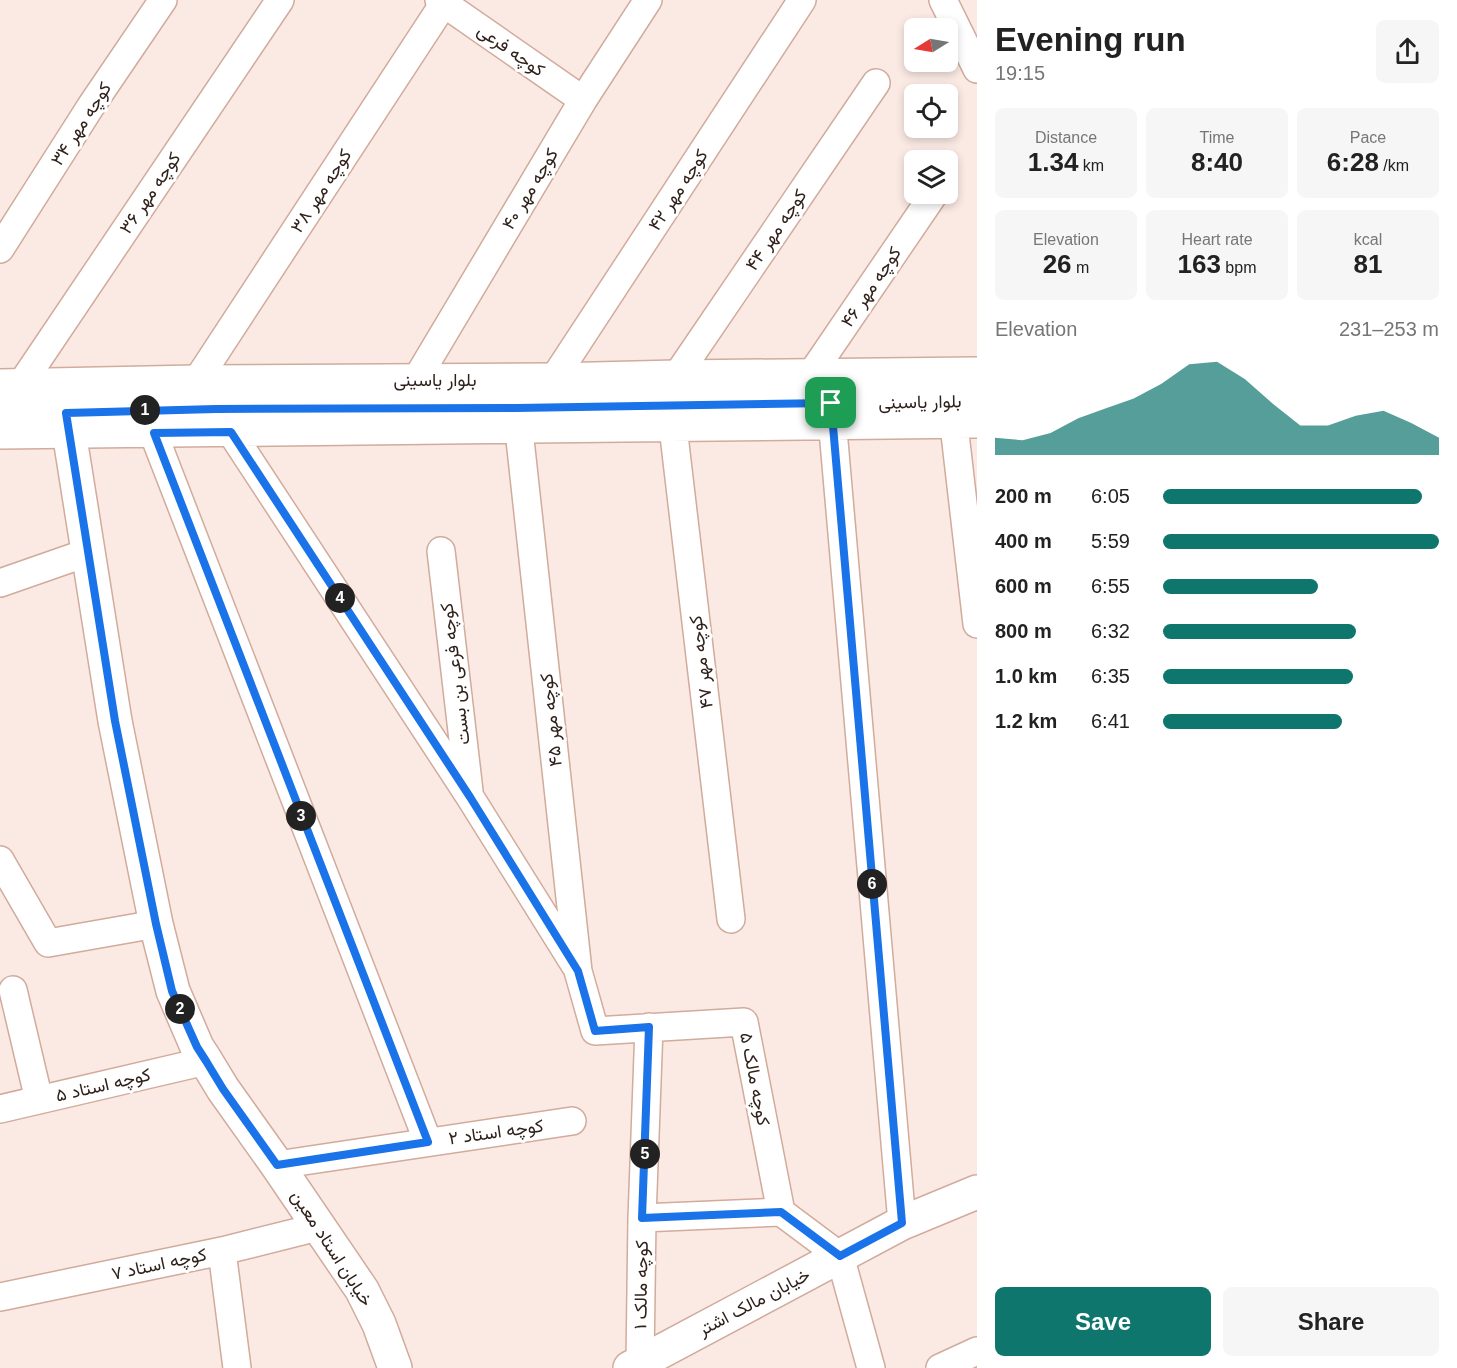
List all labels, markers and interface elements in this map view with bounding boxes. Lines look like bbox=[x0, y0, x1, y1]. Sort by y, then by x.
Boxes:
north arrow bbox=[904, 18, 958, 72]
map controls bbox=[904, 18, 958, 204]
street label: کوچه فرعی bbox=[472, 20, 548, 82]
button: share bbox=[1376, 20, 1439, 83]
text: Evening run bbox=[995, 21, 1186, 58]
text: 19:15 bbox=[995, 62, 1045, 84]
street label: کوچه مهر ۳۴ bbox=[47, 79, 117, 170]
button: locate bbox=[904, 84, 958, 138]
text: Distance bbox=[1035, 129, 1097, 146]
text: Time bbox=[1200, 129, 1234, 146]
text: Pace bbox=[1350, 129, 1386, 146]
street label: کوچه مهر ۴۰ bbox=[498, 145, 564, 234]
street label: کوچه مهر ۳۸ bbox=[287, 146, 357, 238]
street label: کوچه مهر ۴۲ bbox=[644, 146, 713, 235]
text: 1.34 bbox=[1028, 147, 1078, 177]
text: 8:40 bbox=[1191, 147, 1243, 177]
text: 6:28 bbox=[1327, 147, 1379, 177]
street label: کوچه مهر ۳۶ bbox=[116, 149, 186, 238]
button: layers bbox=[904, 150, 958, 204]
text: km bbox=[1078, 157, 1104, 174]
text: /km bbox=[1379, 157, 1409, 174]
street label: کوچه مهر ۴۴ bbox=[742, 186, 812, 275]
text: Elevation bbox=[1033, 231, 1099, 248]
text: Heart rate bbox=[1181, 231, 1253, 248]
text: kcal bbox=[1354, 231, 1382, 248]
street label: کوچه مهر ۴۶ bbox=[837, 243, 907, 332]
text: 26 bbox=[1043, 249, 1072, 279]
text: 163 bbox=[1178, 249, 1221, 279]
text: 81 bbox=[1354, 249, 1382, 279]
text: m bbox=[1072, 259, 1089, 276]
text: bpm bbox=[1221, 259, 1256, 276]
text: Elevation bbox=[995, 318, 1077, 340]
text: 231–253 m bbox=[1339, 318, 1439, 340]
street label: بلوار یاسینی bbox=[393, 370, 477, 391]
pin bbox=[805, 377, 856, 428]
icon: arrive bbox=[814, 386, 847, 419]
street label: بلوار یاسینی bbox=[878, 391, 962, 414]
pin: 1 bbox=[130, 395, 160, 425]
text: 1 bbox=[141, 401, 149, 418]
text: 200 m bbox=[995, 485, 1052, 507]
text: 6:05 bbox=[1091, 485, 1130, 507]
text: 400 m bbox=[995, 530, 1052, 552]
text: 5:59 bbox=[1091, 530, 1130, 552]
text: 600 m bbox=[995, 575, 1052, 597]
text: 6:55 bbox=[1091, 575, 1130, 597]
pin: 4 bbox=[325, 583, 355, 613]
text: 4 bbox=[336, 589, 344, 606]
street label: کوچه فرعی بن بست bbox=[436, 602, 476, 746]
street label: کوچه مهر ۴۷ bbox=[685, 614, 719, 710]
text: 800 m bbox=[995, 620, 1052, 642]
text: 6:32 bbox=[1091, 620, 1130, 642]
text: 1.0 km bbox=[995, 665, 1057, 687]
text: 6:35 bbox=[1091, 665, 1130, 687]
street label: کوچه مهر ۴۵ bbox=[536, 672, 568, 768]
text: 1.2 km bbox=[995, 710, 1057, 732]
text: 6:41 bbox=[1091, 710, 1130, 732]
pin: 3 bbox=[286, 801, 316, 831]
text: 3 bbox=[297, 807, 305, 824]
pin: 6 bbox=[857, 869, 887, 899]
text: 6 bbox=[868, 875, 876, 892]
pin: 2 bbox=[165, 994, 195, 1024]
text: 2 bbox=[176, 1000, 184, 1017]
street label: کوچه مالک ۵ bbox=[734, 1031, 774, 1128]
street label: کوچه استاد ۵ bbox=[54, 1064, 153, 1108]
street label: کوچه استاد ۲ bbox=[447, 1115, 545, 1151]
pin: 5 bbox=[630, 1139, 660, 1169]
text: 5 bbox=[641, 1145, 649, 1162]
street label: خیابان استاد معین bbox=[286, 1186, 377, 1310]
street label: کوچه مالک ۱ bbox=[630, 1240, 654, 1330]
street label: کوچه استاد ۷ bbox=[110, 1244, 209, 1286]
street label: خیابان مالک اشتر bbox=[694, 1264, 814, 1341]
button: Save bbox=[995, 1287, 1211, 1356]
button: Share bbox=[1223, 1287, 1439, 1356]

